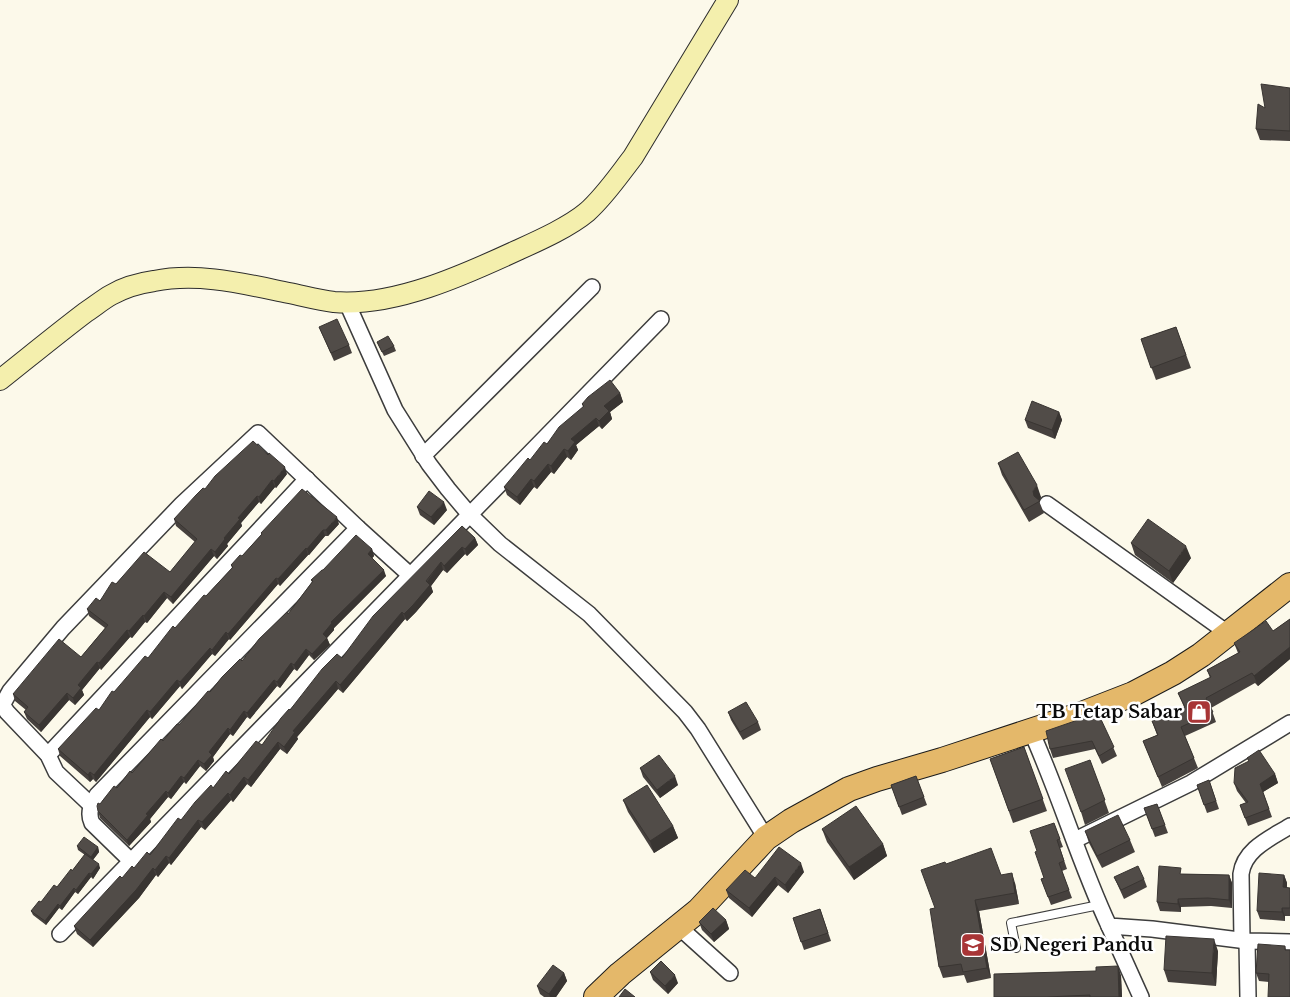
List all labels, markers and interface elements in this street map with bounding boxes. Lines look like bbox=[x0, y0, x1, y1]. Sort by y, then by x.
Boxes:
shop icon: TB Tetap Sabar bbox=[1186, 699, 1212, 725]
place label: TB Tetap Sabar bbox=[1036, 701, 1182, 723]
school or university icon: SD Negeri Pandu bbox=[960, 932, 986, 958]
place label: SD Negeri Pandu bbox=[990, 934, 1154, 956]

